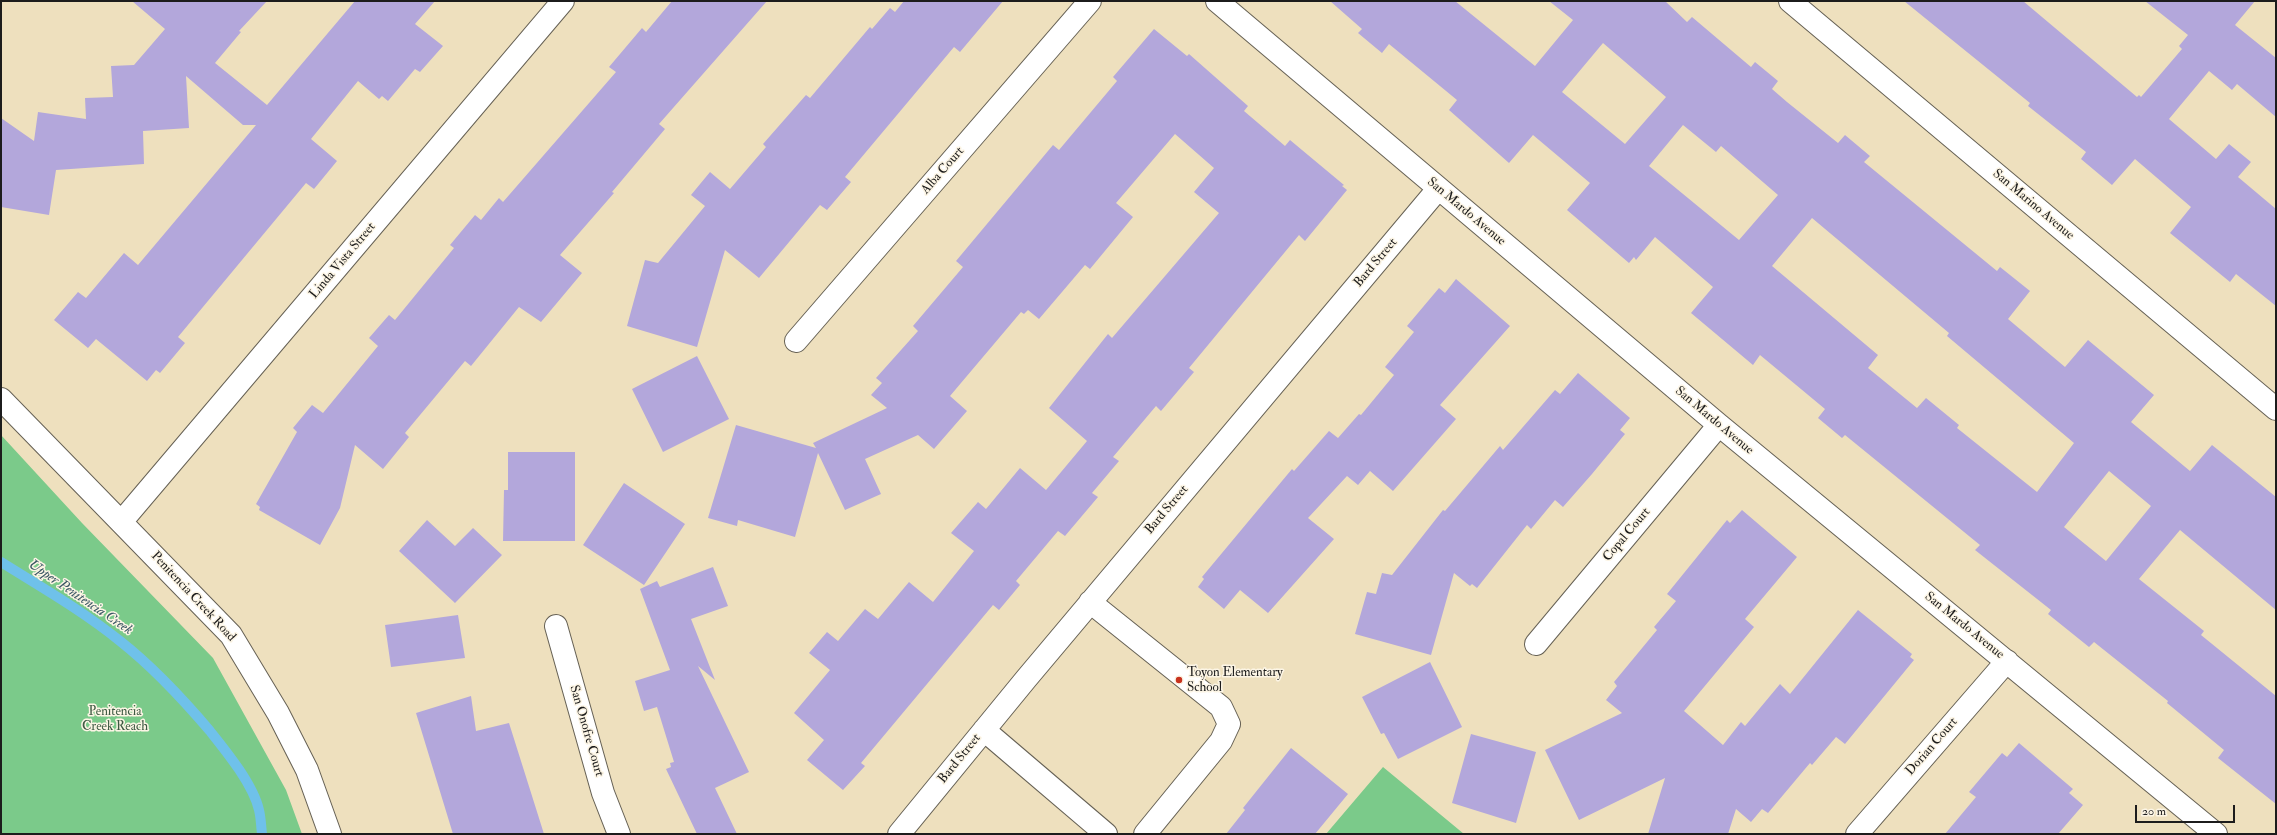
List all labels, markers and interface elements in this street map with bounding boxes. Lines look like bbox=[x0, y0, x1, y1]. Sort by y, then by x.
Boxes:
street label: Alba Court bbox=[918, 144, 968, 198]
street label: San Marino Avenue bbox=[1989, 166, 2077, 244]
street label: San Mardo Avenue bbox=[1424, 175, 1508, 249]
street label: Linda Vista Street bbox=[307, 220, 379, 302]
street label: Bard Street bbox=[1351, 235, 1401, 291]
street label: San Mardo Avenue bbox=[1672, 384, 1756, 458]
street label: Bard Street bbox=[1142, 482, 1192, 538]
street label: Copal Court bbox=[1600, 505, 1654, 565]
street label: Penitencia Creek Road bbox=[147, 549, 239, 645]
water label: Upper Penitencia Creek bbox=[25, 557, 135, 639]
street label: San Mardo Avenue bbox=[1921, 589, 2007, 663]
place label: Toyon Elementary School bbox=[1187, 665, 1283, 696]
marker: Toyon Elementary School bbox=[1174, 675, 1184, 685]
street label: San Onofre Court bbox=[566, 684, 606, 778]
park label: Penitencia Creek Reach bbox=[82, 704, 148, 735]
street label: Dorian Court bbox=[1903, 715, 1961, 779]
street label: Bard Street bbox=[935, 731, 985, 787]
scale bar bbox=[2137, 797, 2237, 823]
text: 20 m bbox=[2142, 804, 2166, 819]

